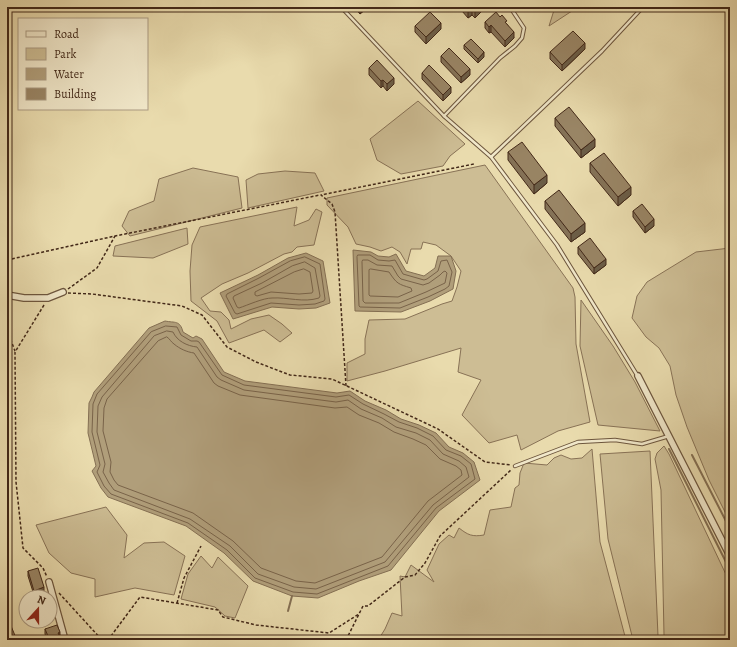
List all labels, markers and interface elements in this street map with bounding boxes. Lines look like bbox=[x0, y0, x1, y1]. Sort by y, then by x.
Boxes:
legend bbox=[18, 18, 148, 110]
text: Road bbox=[54, 26, 80, 42]
text: Park bbox=[54, 46, 77, 62]
text: Water bbox=[53, 66, 84, 82]
text: Building bbox=[54, 86, 96, 102]
north arrow bbox=[18, 589, 58, 629]
text: N bbox=[35, 592, 48, 609]

